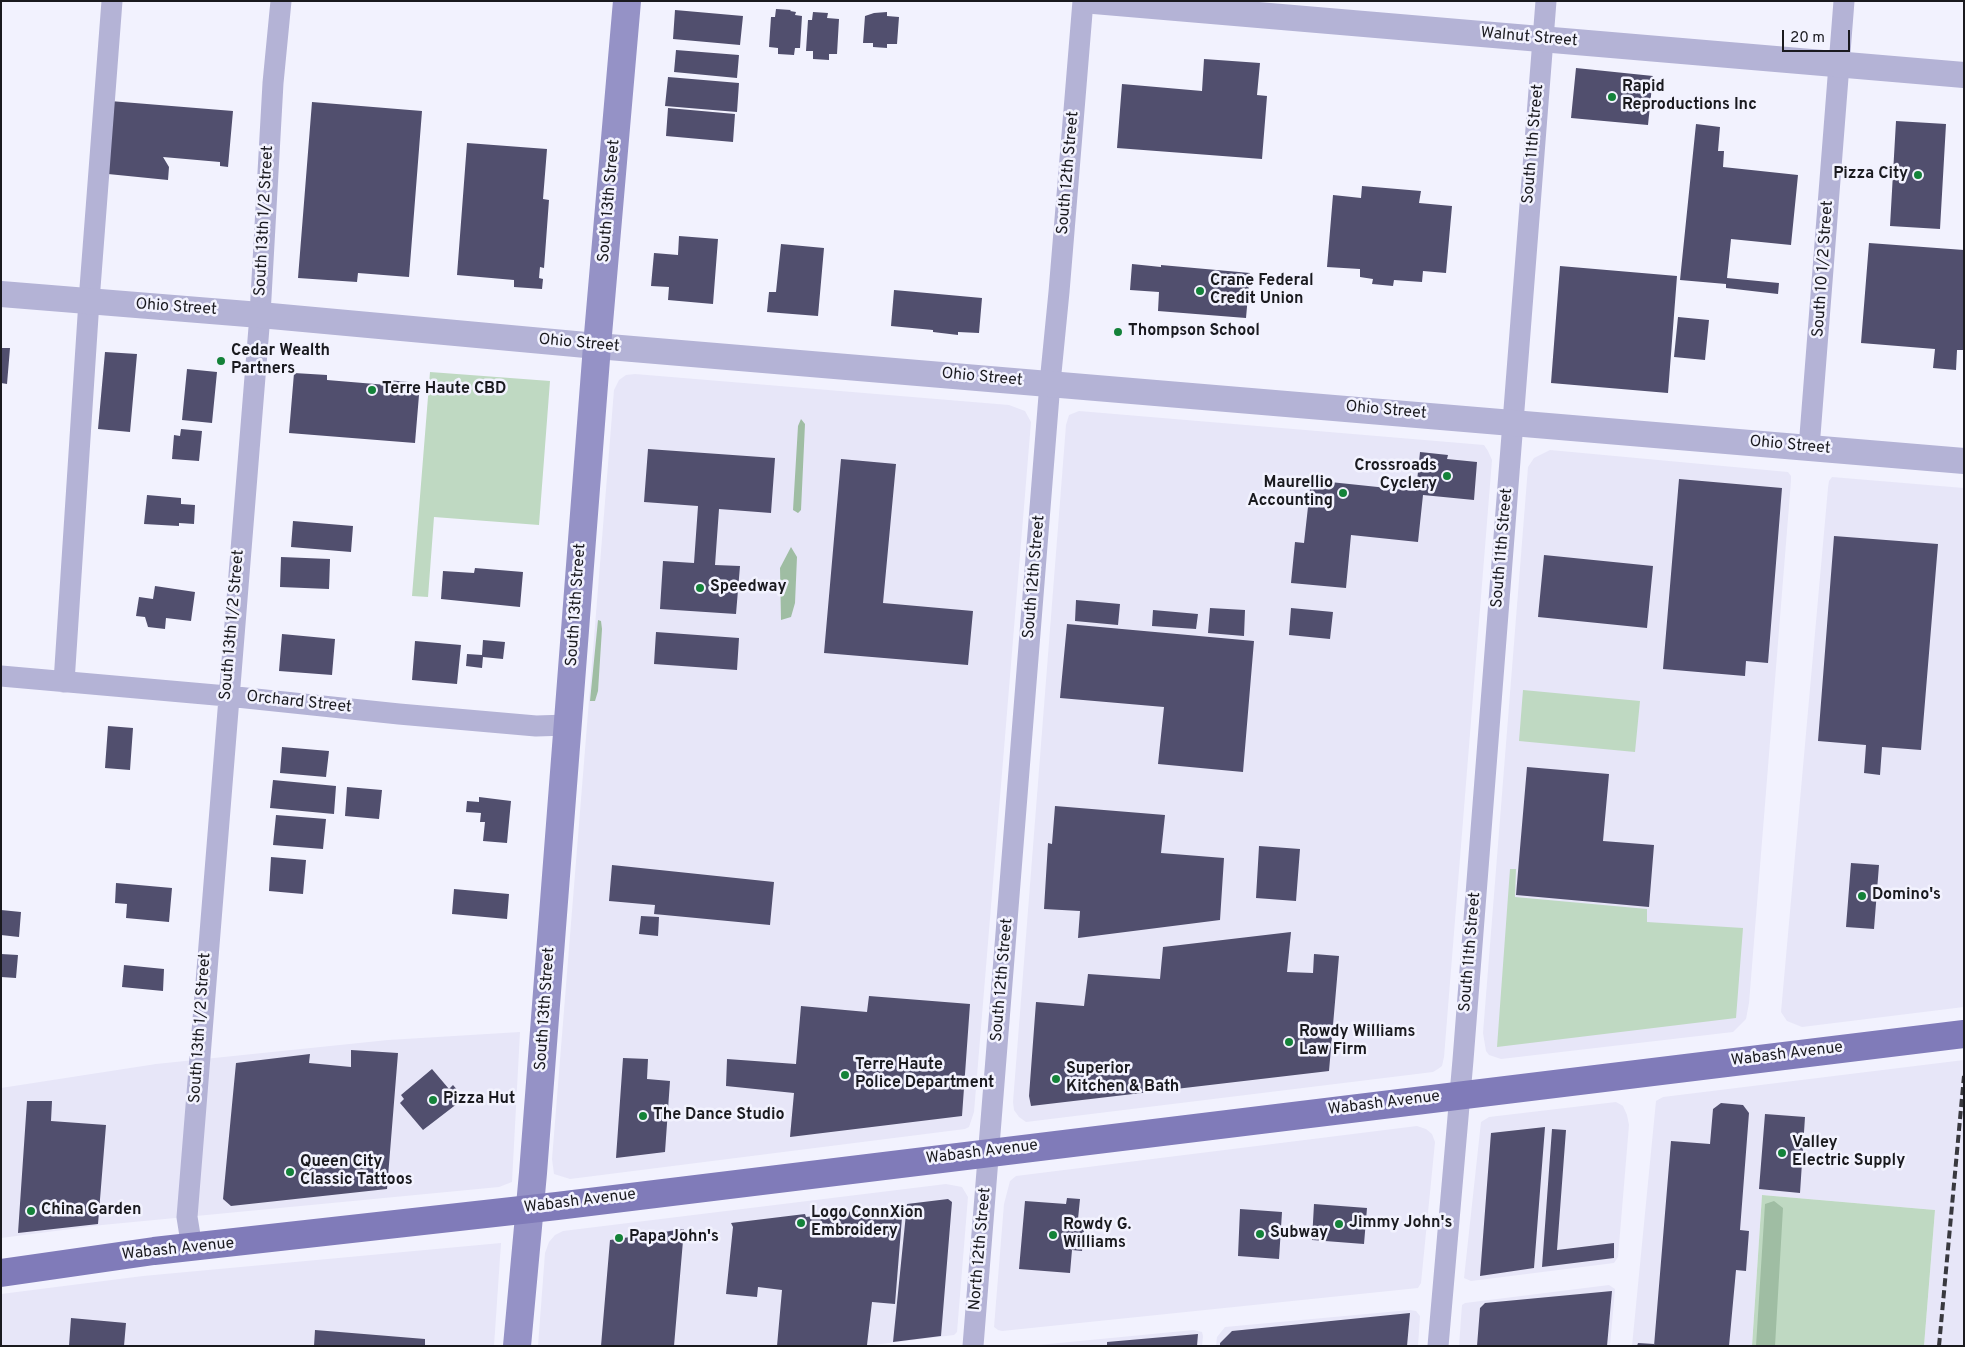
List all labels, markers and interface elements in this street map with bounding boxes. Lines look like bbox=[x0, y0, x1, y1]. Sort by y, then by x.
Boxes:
scale bar bbox=[1785, 20, 1852, 52]
street label: Walnut Street bbox=[1480, 24, 1578, 52]
text: 20 m bbox=[1790, 29, 1825, 48]
place label: Rapid Reproductions Inc bbox=[1622, 78, 1757, 116]
street label: South 11th Street bbox=[1519, 83, 1549, 205]
marker: Rapid Reproductions Inc bbox=[1606, 91, 1618, 103]
street label: South 12th Street bbox=[1054, 110, 1084, 236]
street label: South 13th Street bbox=[595, 139, 625, 263]
street label: South 13th 1/2 Street bbox=[251, 145, 279, 297]
place label: Pizza City bbox=[1833, 165, 1908, 185]
marker: Pizza City bbox=[1912, 169, 1924, 181]
street label: South 10 1/2 Street bbox=[1810, 200, 1838, 338]
place label: Crane Federal Credit Union bbox=[1210, 272, 1314, 310]
marker: Crane Federal Credit Union bbox=[1194, 285, 1206, 297]
street label: Ohio Street bbox=[135, 296, 217, 320]
place label: Thompson School bbox=[1128, 322, 1260, 342]
marker: Thompson School bbox=[1112, 326, 1124, 338]
street label: Ohio Street bbox=[538, 331, 620, 357]
place label: Cedar Wealth Partners bbox=[231, 342, 330, 380]
marker: Cedar Wealth Partners bbox=[215, 355, 227, 367]
street label: Ohio Street bbox=[941, 365, 1023, 391]
place label: Terre Haute CBD bbox=[382, 380, 506, 400]
marker: Terre Haute CBD bbox=[366, 384, 378, 396]
street label: Ohio Street bbox=[1345, 398, 1427, 424]
street label: Ohio Street bbox=[1749, 433, 1831, 459]
place label: Crossroads Cyclery bbox=[1354, 457, 1437, 495]
marker: Crossroads Cyclery bbox=[1441, 470, 1453, 482]
place label: Maurellio Accounting bbox=[1247, 474, 1333, 512]
marker: Maurellio Accounting bbox=[1337, 487, 1349, 499]
street label: South 11th Street bbox=[1488, 487, 1518, 609]
street label: South 12th Street bbox=[1020, 514, 1050, 640]
street label: South 13th Street bbox=[563, 543, 591, 667]
street label: South 13th 1/2 Street bbox=[217, 549, 249, 701]
place label: Speedway bbox=[710, 578, 786, 598]
marker: Speedway bbox=[694, 582, 706, 594]
street label: Orchard Street bbox=[245, 688, 353, 718]
place label: Domino's bbox=[1872, 886, 1941, 906]
marker: Domino's bbox=[1856, 890, 1868, 902]
street label: South 11th Street bbox=[1456, 891, 1486, 1013]
street label: South 12th Street bbox=[988, 917, 1018, 1043]
street label: South 13th Street bbox=[532, 947, 560, 1071]
street label: South 13th 1/2 Street bbox=[186, 952, 216, 1104]
place label: Rowdy Williams Law Firm bbox=[1299, 1023, 1415, 1061]
marker: Rowdy Williams Law Firm bbox=[1283, 1036, 1295, 1048]
street label: Wabash Avenue bbox=[1730, 1039, 1844, 1071]
place label: Terre Haute Police Department bbox=[855, 1056, 994, 1094]
place label: Superior Kitchen & Bath bbox=[1066, 1060, 1179, 1098]
marker: Terre Haute Police Department bbox=[839, 1069, 851, 1081]
marker: Superior Kitchen & Bath bbox=[1050, 1073, 1062, 1085]
street label: Wabash Avenue bbox=[1327, 1088, 1441, 1120]
place label: Pizza Hut bbox=[443, 1090, 515, 1110]
marker: Pizza Hut bbox=[427, 1094, 439, 1106]
place label: The Dance Studio bbox=[653, 1106, 785, 1126]
marker: The Dance Studio bbox=[637, 1110, 649, 1122]
place label: Valley Electric Supply bbox=[1792, 1134, 1905, 1172]
street label: Wabash Avenue bbox=[925, 1137, 1039, 1169]
marker: Valley Electric Supply bbox=[1776, 1147, 1788, 1159]
place label: Queen City Classic Tattoos bbox=[300, 1153, 413, 1191]
marker: Queen City Classic Tattoos bbox=[284, 1166, 296, 1178]
street label: Wabash Avenue bbox=[523, 1186, 637, 1218]
street label: North 12th Street bbox=[966, 1187, 996, 1311]
place label: China Garden bbox=[41, 1201, 141, 1221]
place label: Logo ConnXion Embroidery bbox=[811, 1204, 923, 1242]
marker: China Garden bbox=[25, 1205, 37, 1217]
place label: Jimmy John's bbox=[1349, 1214, 1452, 1234]
place label: Rowdy G. Williams bbox=[1063, 1216, 1131, 1254]
marker: Logo ConnXion Embroidery bbox=[795, 1217, 807, 1229]
marker: Jimmy John's bbox=[1333, 1218, 1345, 1230]
place label: Subway bbox=[1270, 1224, 1328, 1244]
place label: Papa John's bbox=[629, 1228, 719, 1248]
marker: Subway bbox=[1254, 1228, 1266, 1240]
marker: Rowdy G. Williams bbox=[1047, 1229, 1059, 1241]
marker: Papa John's bbox=[613, 1232, 625, 1244]
street label: Wabash Avenue bbox=[121, 1235, 235, 1265]

